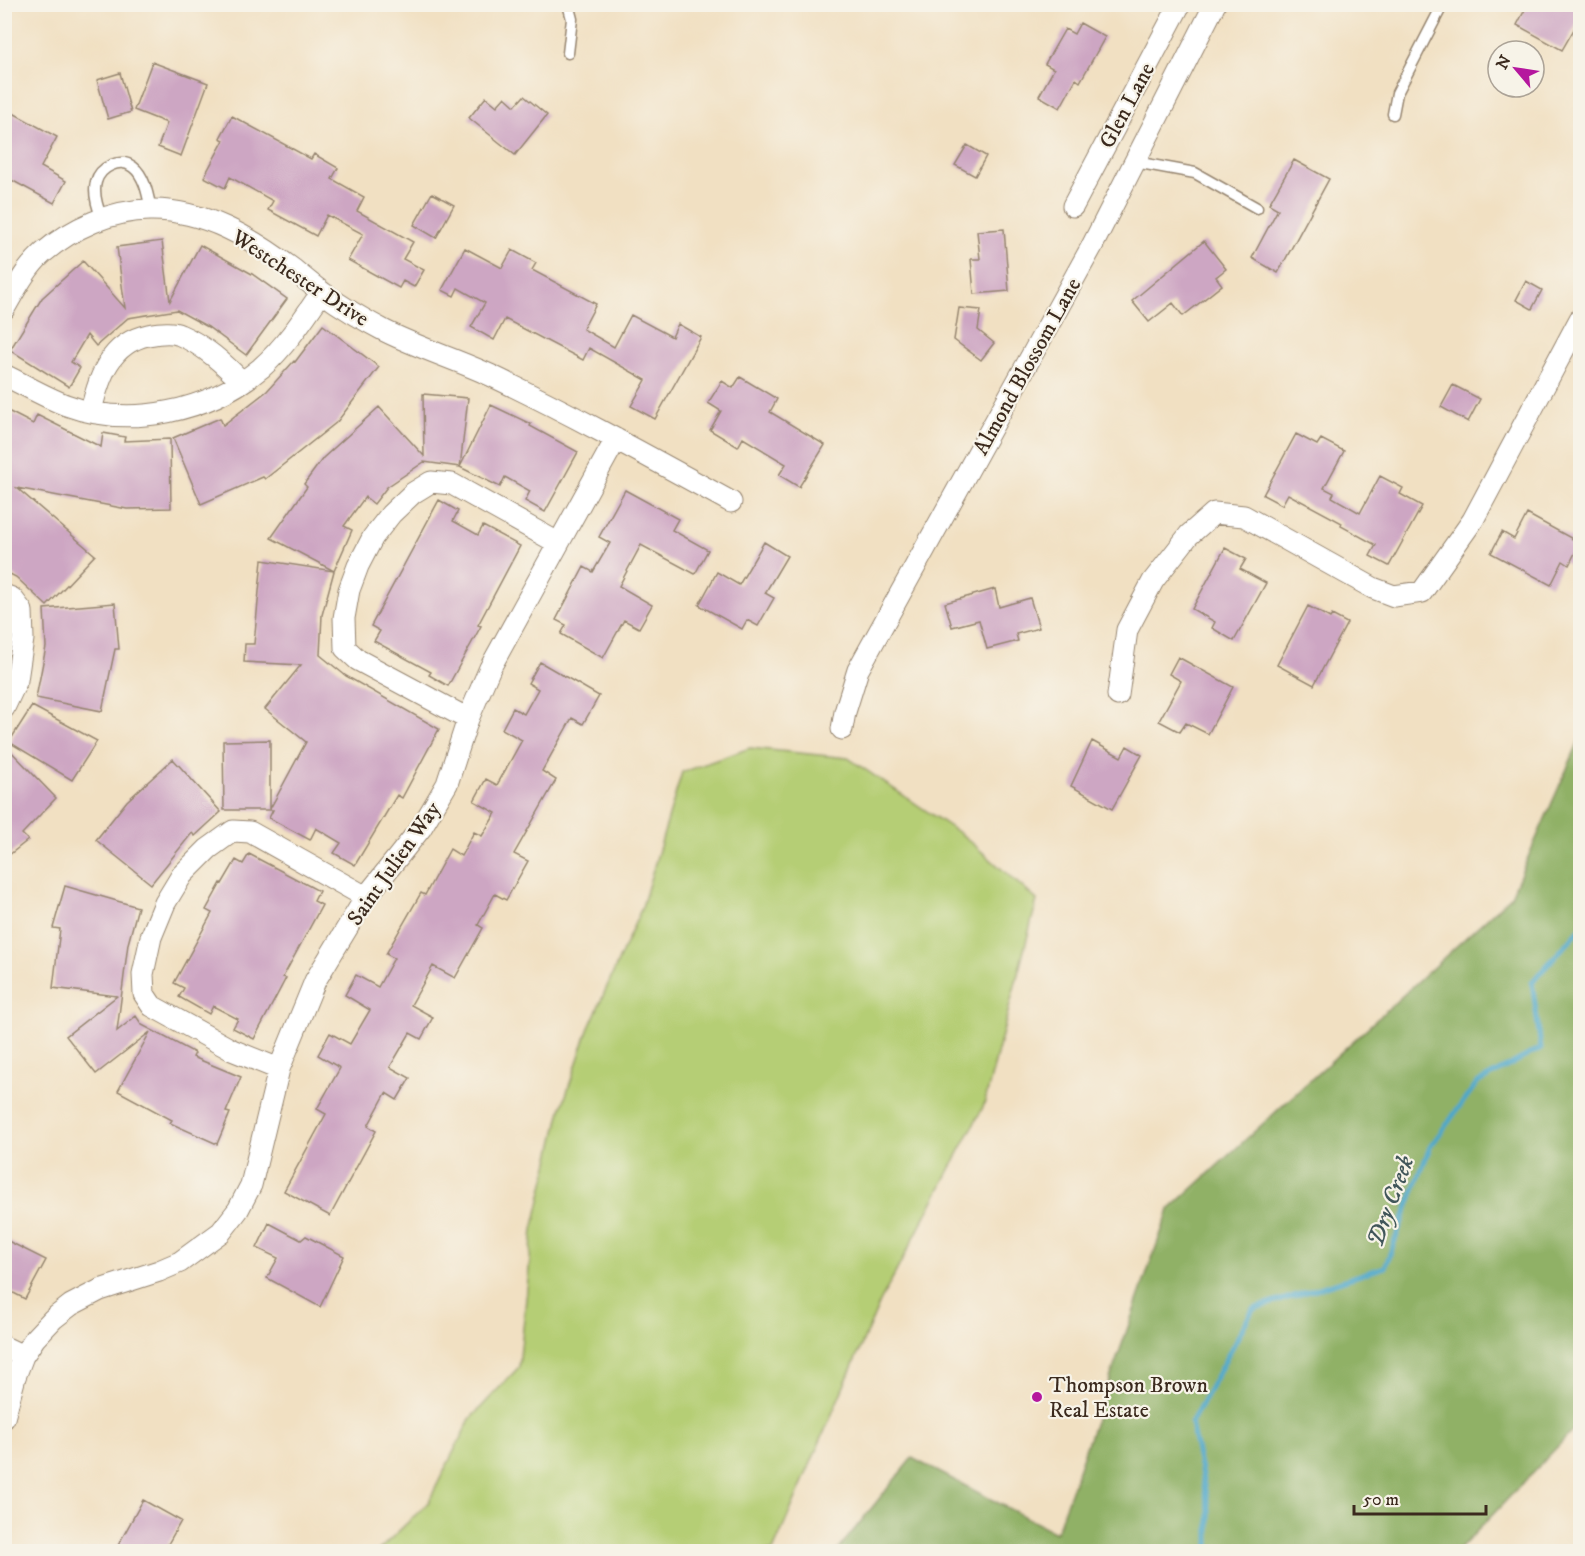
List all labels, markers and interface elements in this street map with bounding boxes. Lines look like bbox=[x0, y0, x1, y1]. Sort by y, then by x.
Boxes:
north arrow bbox=[1486, 39, 1546, 99]
text: N bbox=[1492, 52, 1516, 73]
street label: Glen Lane bbox=[1094, 58, 1161, 153]
street label: Westchester Drive bbox=[226, 223, 374, 333]
street label: Almond Blossom Lane bbox=[967, 273, 1087, 460]
street label: Saint Julien Way bbox=[342, 796, 447, 931]
water label: Dry Creek bbox=[1361, 1152, 1421, 1251]
place label: Thompson Brown Real Estate bbox=[1049, 1372, 1208, 1424]
marker: Thompson Brown Real Estate bbox=[1030, 1390, 1044, 1404]
scale bar bbox=[1354, 1478, 1486, 1516]
text: 50 m bbox=[1363, 1489, 1399, 1511]

